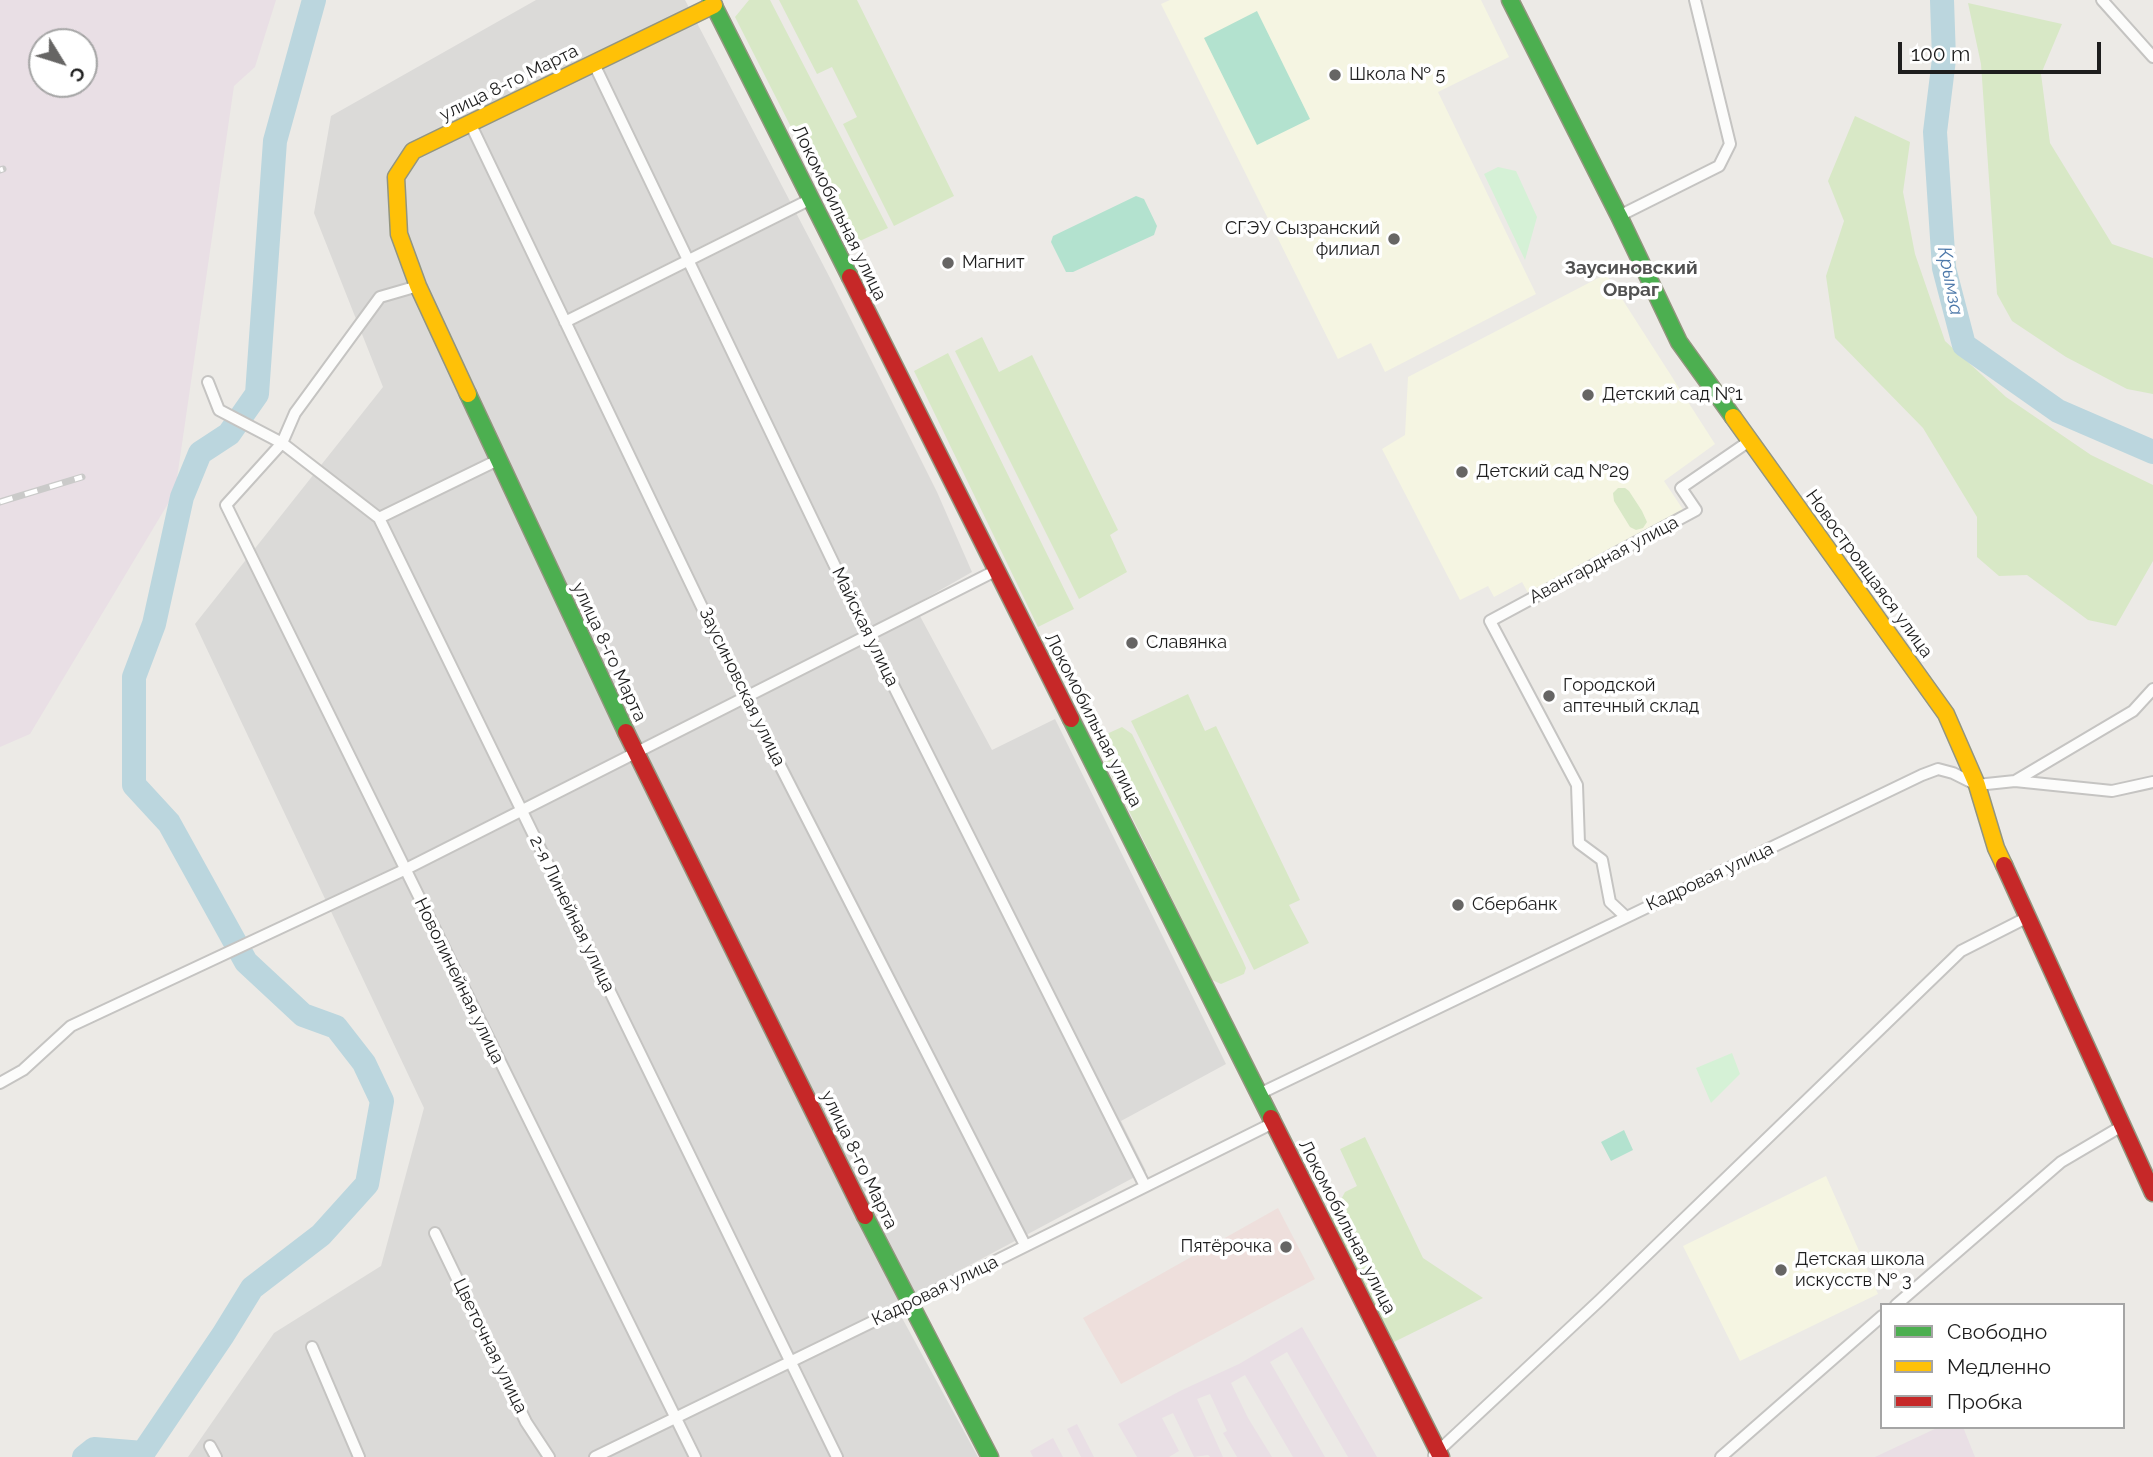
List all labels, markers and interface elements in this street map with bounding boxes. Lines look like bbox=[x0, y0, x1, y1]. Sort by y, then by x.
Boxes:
north arrow bbox=[28, 28, 98, 98]
scale bar bbox=[1901, 28, 2104, 72]
street label: улица 8-го Марта bbox=[436, 40, 582, 126]
text: 100 m bbox=[1911, 41, 1970, 66]
text: С bbox=[65, 63, 91, 87]
place label: Школа № 5 bbox=[1349, 64, 1445, 86]
marker: Школа № 5 bbox=[1327, 67, 1343, 83]
street label: Локомобильная улица bbox=[787, 122, 891, 304]
place label: СГЭУ Сызранский филиал bbox=[1225, 218, 1380, 260]
marker: СГЭУ Сызранский филиал bbox=[1386, 231, 1402, 247]
water label: Крымза bbox=[1932, 245, 1968, 317]
place label: Магнит bbox=[962, 252, 1025, 274]
marker: Магнит bbox=[940, 255, 956, 271]
district label: Заусиновский Овраг bbox=[1564, 257, 1698, 301]
place label: Детский сад №1 bbox=[1602, 384, 1743, 406]
marker: Детский сад №1 bbox=[1580, 387, 1596, 403]
place label: Детский сад №29 bbox=[1476, 461, 1629, 483]
marker: Детский сад №29 bbox=[1454, 464, 1470, 480]
street label: Новостроящаяся улица bbox=[1801, 486, 1937, 662]
street label: Авангардная улица bbox=[1526, 512, 1682, 608]
street label: Майская улица bbox=[827, 564, 903, 690]
street label: улица 8-го Марта bbox=[567, 579, 651, 725]
street label: Заусиновская улица bbox=[694, 604, 790, 770]
street label: Локомобильная улица bbox=[1040, 629, 1146, 811]
place label: Славянка bbox=[1146, 632, 1227, 654]
marker: Славянка bbox=[1124, 635, 1140, 651]
place label: Городской аптечный склад bbox=[1563, 675, 1699, 718]
marker: Городской аптечный склад bbox=[1541, 688, 1557, 704]
street label: 2-я Линейная улица bbox=[525, 832, 619, 996]
street label: Кадровая улица bbox=[1643, 838, 1777, 916]
street label: Новолинейная улица bbox=[409, 894, 509, 1068]
place label: Сбербанк bbox=[1472, 894, 1558, 916]
marker: Сбербанк bbox=[1450, 897, 1466, 913]
street label: улица 8-го Марта bbox=[816, 1087, 902, 1233]
street label: Локомобильная улица bbox=[1294, 1136, 1400, 1318]
place label: Пятёрочка bbox=[1180, 1236, 1272, 1258]
marker: Пятёрочка bbox=[1278, 1239, 1294, 1255]
place label: Детская школа искусств № 3 bbox=[1795, 1249, 1925, 1292]
street label: Кадровая улица bbox=[868, 1251, 1002, 1331]
marker: Детская школа искусств № 3 bbox=[1773, 1262, 1789, 1278]
street label: Цветочная улица bbox=[448, 1275, 532, 1417]
legend bbox=[1880, 1303, 2125, 1429]
text: Свободно bbox=[1947, 1319, 2047, 1344]
text: Медленно bbox=[1947, 1354, 2051, 1379]
text: Пробка bbox=[1947, 1389, 2023, 1414]

